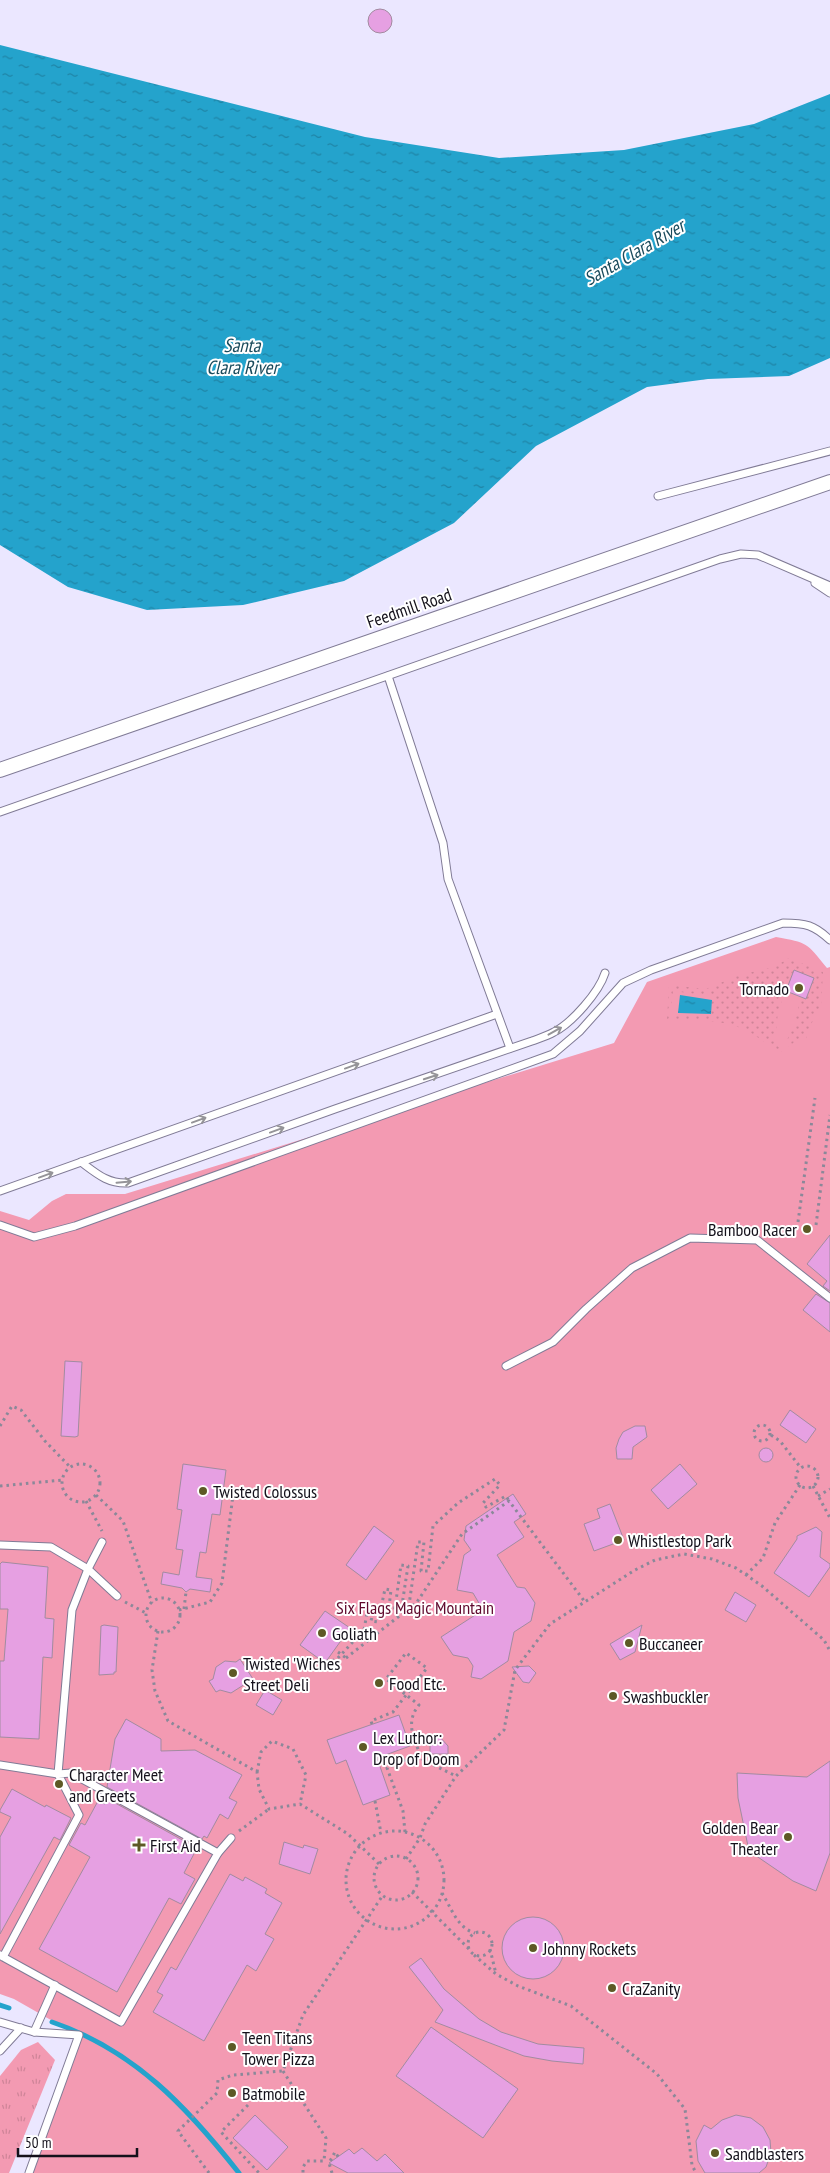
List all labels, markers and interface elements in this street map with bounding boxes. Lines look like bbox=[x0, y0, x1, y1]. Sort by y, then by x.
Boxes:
water label: Santa Clara River bbox=[579, 212, 691, 290]
water label: Santa Clara River bbox=[206, 333, 280, 379]
street label: Feedmill Road bbox=[363, 583, 455, 633]
place label: Tornado bbox=[739, 977, 789, 1000]
marker: Tornado bbox=[793, 982, 805, 994]
one-way arrow bbox=[547, 1025, 561, 1035]
one-way arrow bbox=[344, 1061, 359, 1070]
one-way arrow bbox=[422, 1072, 438, 1081]
one-way arrow bbox=[191, 1115, 206, 1124]
one-way arrow bbox=[269, 1125, 284, 1134]
one-way arrow bbox=[38, 1170, 53, 1179]
one-way arrow bbox=[115, 1178, 131, 1187]
place label: Bamboo Racer bbox=[708, 1218, 797, 1241]
marker: Bamboo Racer bbox=[801, 1223, 813, 1235]
place label: Twisted Colossus bbox=[213, 1480, 317, 1503]
marker: Twisted Colossus bbox=[197, 1485, 209, 1497]
place label: Whistlestop Park bbox=[628, 1529, 732, 1552]
marker: Whistlestop Park bbox=[612, 1534, 624, 1546]
park label: Six Flags Magic Mountain bbox=[336, 1596, 494, 1619]
place label: Goliath bbox=[332, 1622, 377, 1645]
marker: Goliath bbox=[316, 1627, 328, 1639]
place label: Buccaneer bbox=[639, 1632, 703, 1655]
marker: Buccaneer bbox=[623, 1637, 635, 1649]
place label: Twisted 'Wiches Street Deli bbox=[243, 1652, 340, 1696]
marker: Twisted 'Wiches Street Deli bbox=[227, 1667, 239, 1679]
place label: Food Etc. bbox=[389, 1672, 446, 1695]
marker: Food Etc. bbox=[373, 1677, 385, 1689]
place label: Swashbuckler bbox=[623, 1685, 708, 1708]
marker: Swashbuckler bbox=[607, 1690, 619, 1702]
place label: Lex Luthor: Drop of Doom bbox=[373, 1726, 460, 1770]
marker: Lex Luthor: Drop of Doom bbox=[357, 1741, 369, 1753]
place label: Character Meet and Greets bbox=[69, 1763, 163, 1807]
marker: Character Meet and Greets bbox=[53, 1778, 65, 1790]
place label: Golden Bear Theater bbox=[702, 1816, 778, 1860]
marker: Golden Bear Theater bbox=[782, 1831, 794, 1843]
place label: First Aid bbox=[150, 1834, 201, 1857]
marker: First Aid bbox=[132, 1838, 146, 1852]
place label: Johnny Rockets bbox=[542, 1937, 636, 1960]
marker: Johnny Rockets bbox=[527, 1942, 539, 1954]
place label: CraZanity bbox=[622, 1977, 681, 2000]
marker: CraZanity bbox=[606, 1982, 618, 1994]
place label: Teen Titans Tower Pizza bbox=[242, 2026, 315, 2070]
marker: Teen Titans Tower Pizza bbox=[226, 2041, 238, 2053]
place label: Batmobile bbox=[242, 2082, 305, 2105]
marker: Batmobile bbox=[226, 2087, 238, 2099]
scale bar bbox=[18, 2126, 136, 2158]
text: 50 m bbox=[25, 2133, 51, 2152]
place label: Sandblasters bbox=[725, 2142, 804, 2165]
marker: Sandblasters bbox=[709, 2147, 721, 2159]

